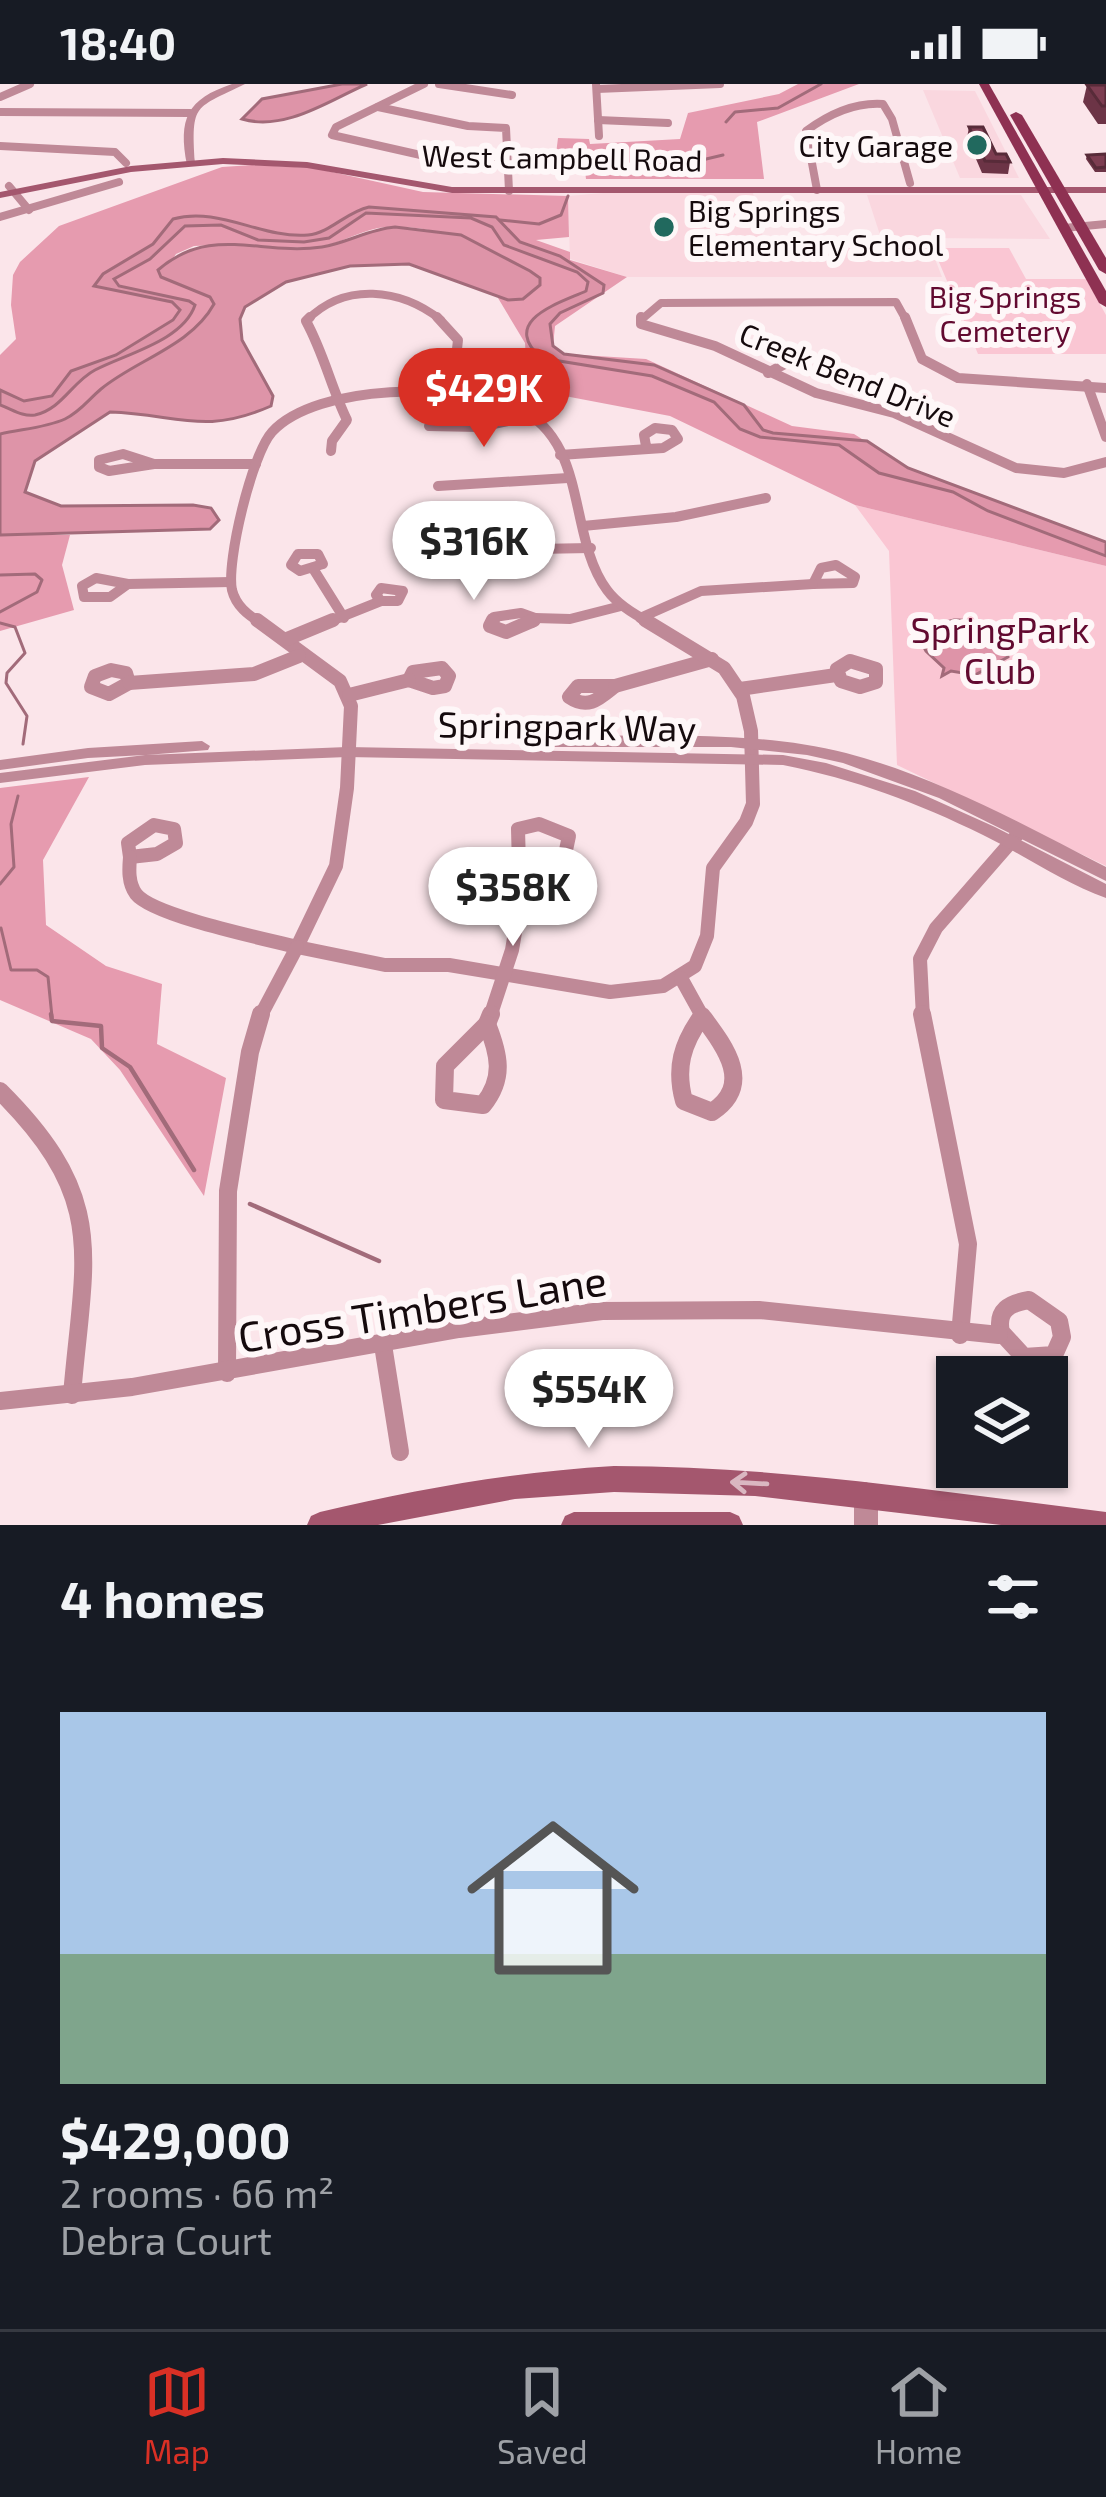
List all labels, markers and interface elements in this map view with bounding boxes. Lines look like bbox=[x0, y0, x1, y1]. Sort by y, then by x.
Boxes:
text: 18:40 bbox=[60, 15, 176, 69]
place label: City Garage bbox=[799, 127, 953, 163]
marker: City Garage bbox=[964, 132, 990, 158]
street label: West Campbell Road bbox=[421, 137, 703, 177]
place label: Big Springs Elementary School bbox=[688, 192, 943, 262]
marker: Big Springs Elementary School bbox=[651, 214, 677, 240]
park label: Big Springs Cemetery bbox=[929, 278, 1081, 348]
street label: Creek Bend Drive bbox=[735, 314, 961, 434]
pin: $429K bbox=[400, 348, 568, 450]
text: $429K bbox=[425, 363, 543, 410]
pin: $316K bbox=[390, 501, 558, 603]
text: $316K bbox=[419, 516, 529, 563]
park label: SpringPark Club bbox=[910, 607, 1090, 691]
street label: Springpark Way bbox=[437, 701, 697, 749]
pin: $358K bbox=[429, 847, 597, 949]
text: $358K bbox=[455, 862, 571, 909]
street label: Cross Timbers Lane bbox=[234, 1253, 610, 1361]
pin: $554K bbox=[505, 1349, 673, 1451]
map controls bbox=[936, 1356, 1068, 1488]
button: layers bbox=[936, 1356, 1068, 1488]
text: $554K bbox=[531, 1364, 647, 1411]
one-way arrow bbox=[730, 1471, 769, 1494]
icon: filters bbox=[980, 1564, 1046, 1630]
text: 4 homes bbox=[60, 1567, 265, 1628]
icon: home bbox=[445, 1790, 661, 2006]
text: $429,000 bbox=[60, 2108, 291, 2169]
text: 2 rooms · 66 m² bbox=[60, 2169, 334, 2216]
text: Debra Court bbox=[60, 2216, 272, 2263]
tab: Map bbox=[144, 2359, 210, 2471]
tab: Saved bbox=[497, 2359, 588, 2471]
tab: Home bbox=[875, 2359, 962, 2471]

